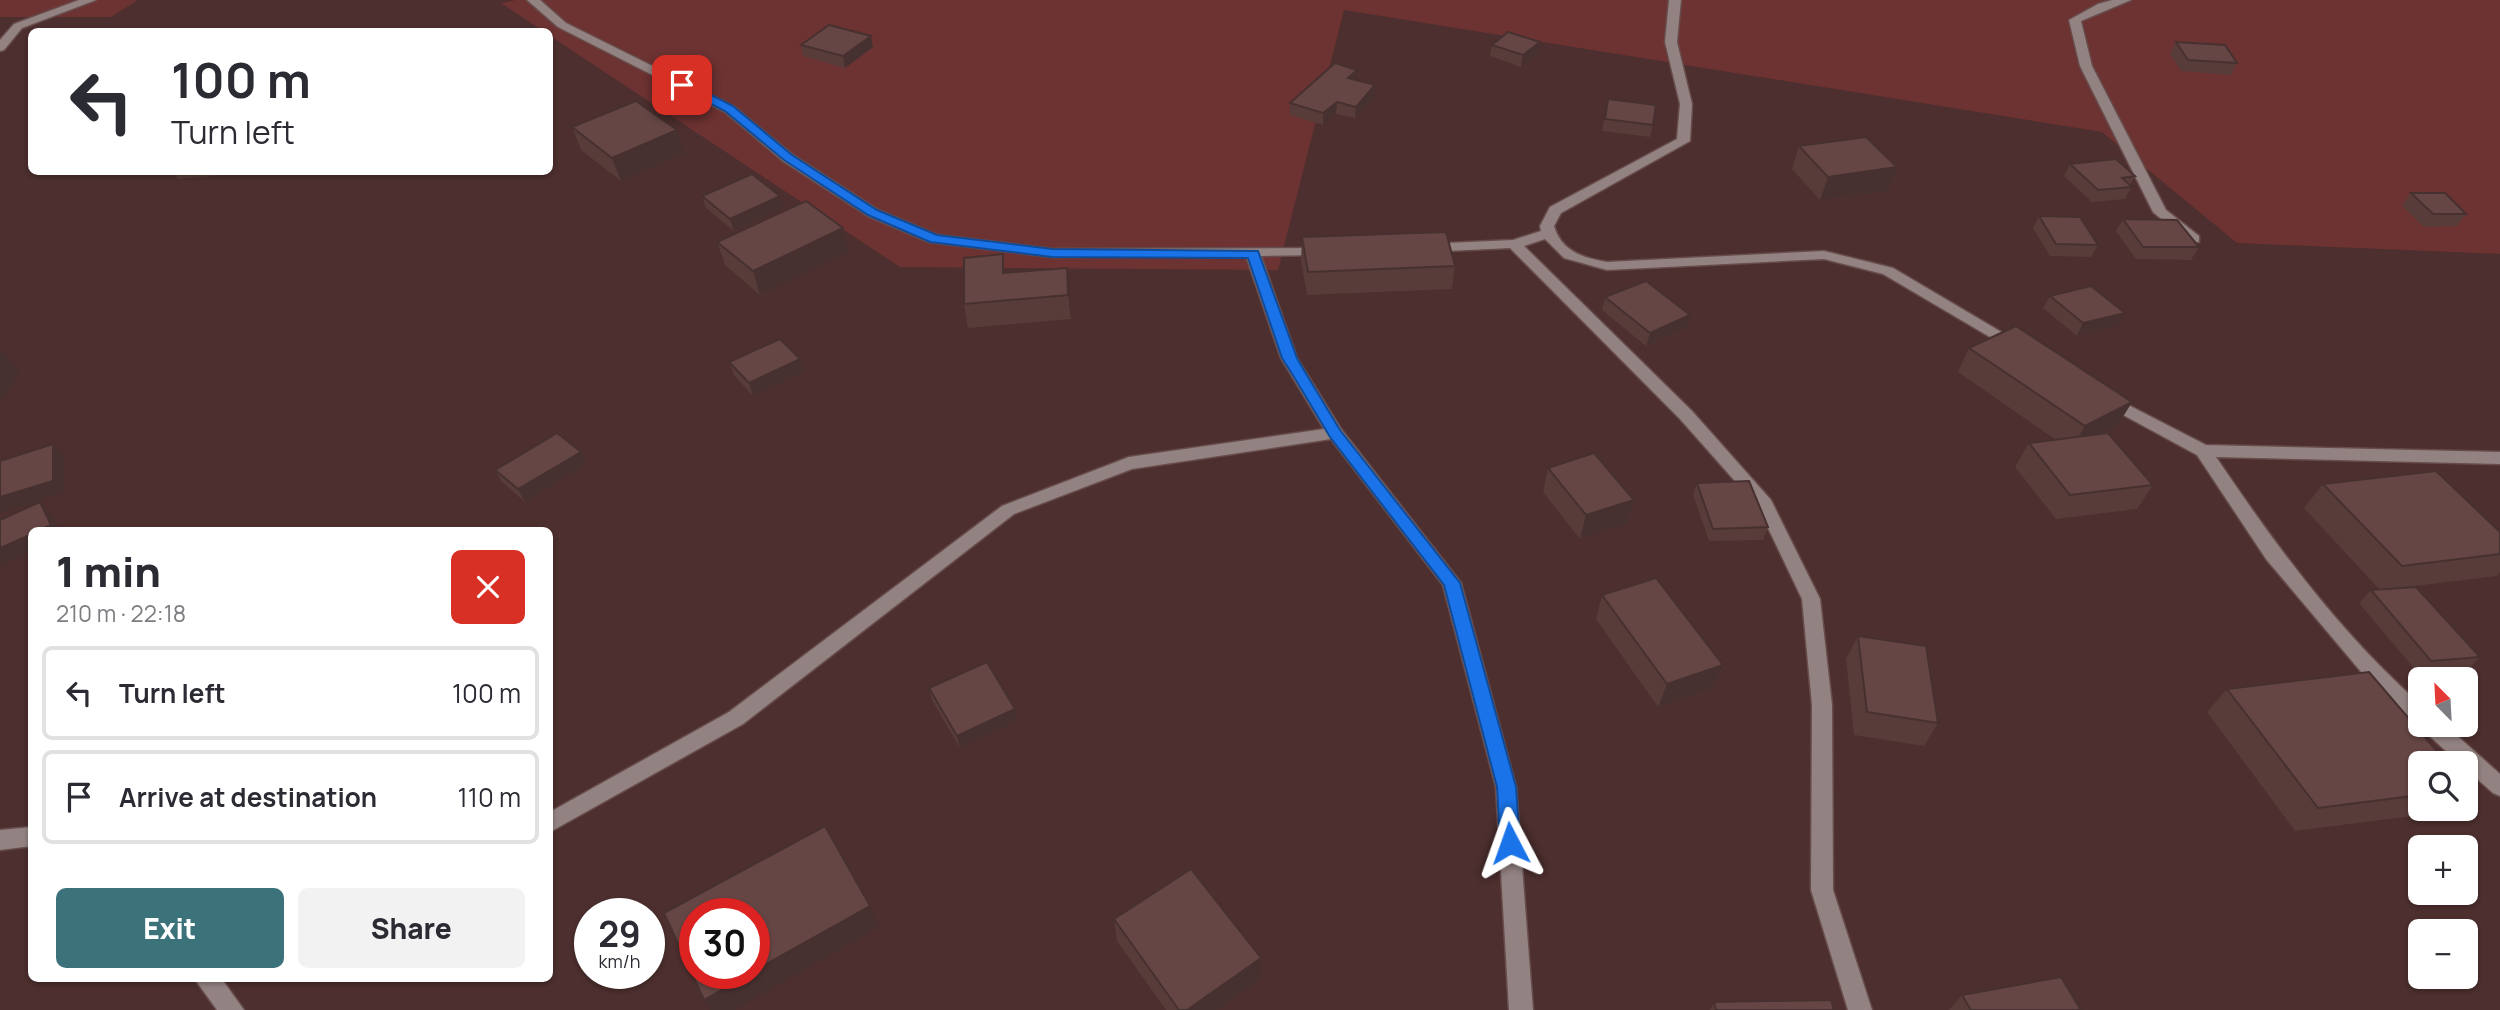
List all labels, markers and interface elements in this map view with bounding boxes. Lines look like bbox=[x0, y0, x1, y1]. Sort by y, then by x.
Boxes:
text: 100 m bbox=[171, 46, 311, 113]
pin bbox=[652, 55, 712, 115]
icon: left bbox=[56, 56, 147, 147]
icon: arrive bbox=[663, 66, 701, 104]
text: Turn left bbox=[171, 110, 295, 154]
text: 1 min bbox=[56, 542, 161, 600]
button: close bbox=[451, 550, 525, 624]
text: 210 m · 22:18 bbox=[56, 597, 186, 629]
north arrow bbox=[2408, 667, 2478, 737]
map controls bbox=[2408, 667, 2478, 989]
icon: left bbox=[60, 674, 98, 712]
text: Turn left bbox=[119, 675, 226, 711]
text: 100 m bbox=[452, 675, 521, 711]
button: search bbox=[2408, 751, 2478, 821]
icon: arrive bbox=[60, 778, 98, 816]
text: Arrive at destination bbox=[119, 779, 377, 815]
text: 110 m bbox=[458, 779, 521, 815]
position arrow bbox=[1473, 806, 1547, 880]
button: + bbox=[2408, 835, 2478, 905]
button: Exit bbox=[56, 888, 284, 968]
button: Share bbox=[298, 888, 525, 968]
speed limit sign: 30 bbox=[679, 898, 770, 989]
text: 29 bbox=[598, 910, 641, 958]
button: − bbox=[2408, 919, 2478, 989]
text: km/h bbox=[599, 949, 640, 973]

